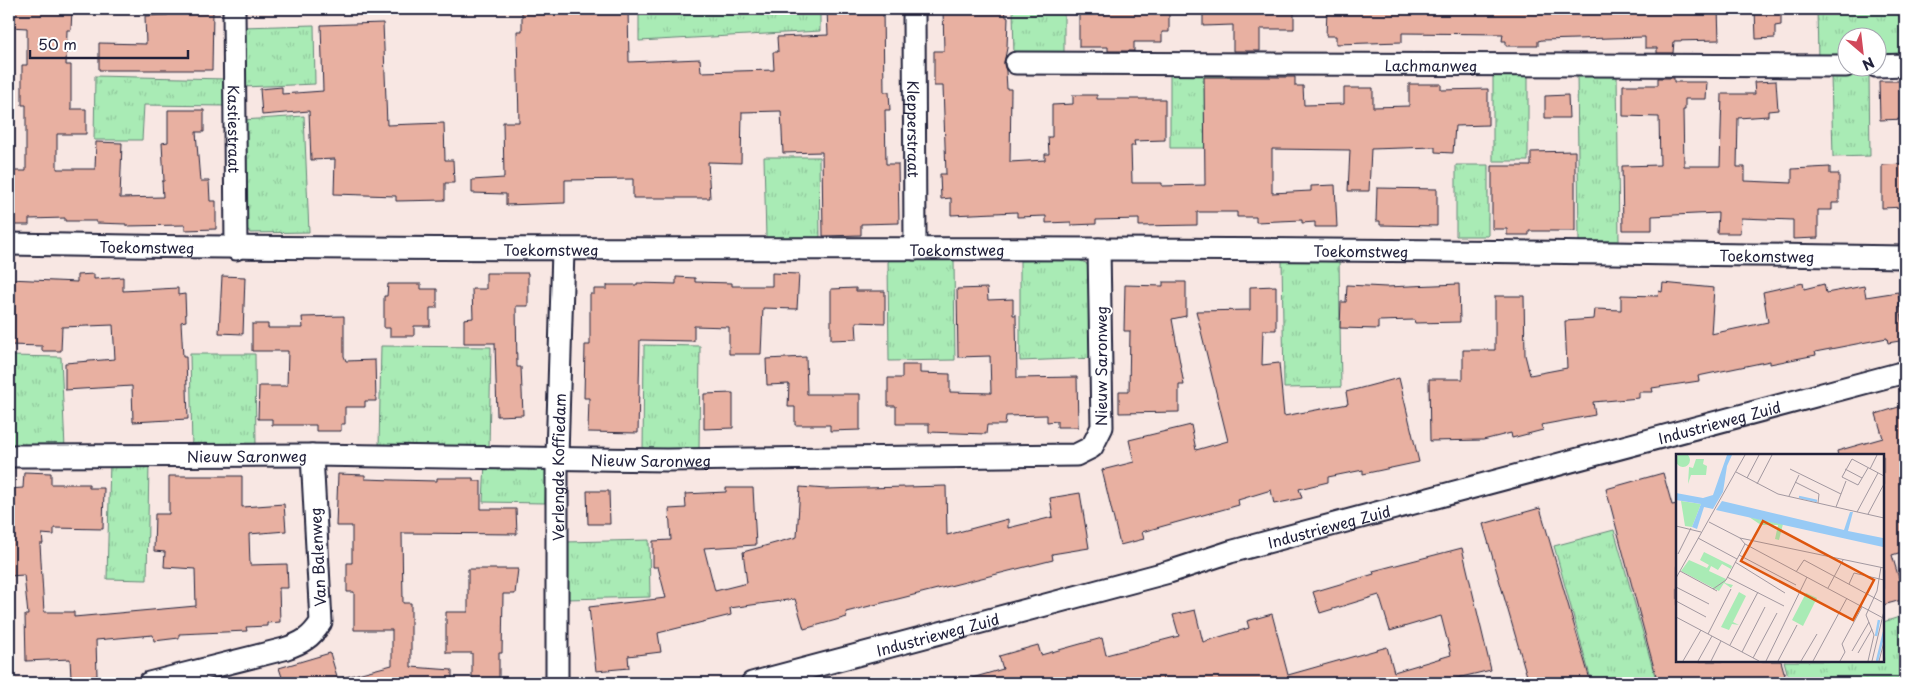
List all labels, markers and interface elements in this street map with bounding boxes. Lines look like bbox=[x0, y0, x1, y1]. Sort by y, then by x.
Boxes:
scale bar bbox=[30, 28, 188, 60]
north arrow bbox=[1836, 28, 1886, 78]
text: 50 m bbox=[38, 32, 77, 55]
text: N bbox=[1859, 52, 1878, 76]
street label: Lachmanweg bbox=[1384, 53, 1478, 76]
street label: Klepperstraat bbox=[903, 80, 926, 178]
street label: Kastiestraat bbox=[223, 85, 247, 173]
street label: Toekomstweg bbox=[99, 234, 195, 258]
street label: Toekomstweg bbox=[503, 237, 599, 260]
street label: Toekomstweg bbox=[909, 237, 1005, 260]
street label: Toekomstweg bbox=[1313, 238, 1409, 262]
street label: Toekomstweg bbox=[1719, 243, 1815, 267]
street label: Nieuw Saronweg bbox=[1089, 306, 1112, 426]
street label: Verlengde Koffiedam bbox=[545, 393, 570, 541]
street label: Industrieweg Zuid bbox=[1655, 394, 1783, 449]
street label: Nieuw Saronweg bbox=[187, 444, 307, 467]
street label: Nieuw Saronweg bbox=[591, 447, 711, 472]
inset map bbox=[1676, 454, 1884, 662]
street label: Industrieweg Zuid bbox=[1265, 498, 1393, 553]
street label: Van Balenweg bbox=[303, 507, 331, 607]
street label: Industrieweg Zuid bbox=[874, 606, 1002, 661]

